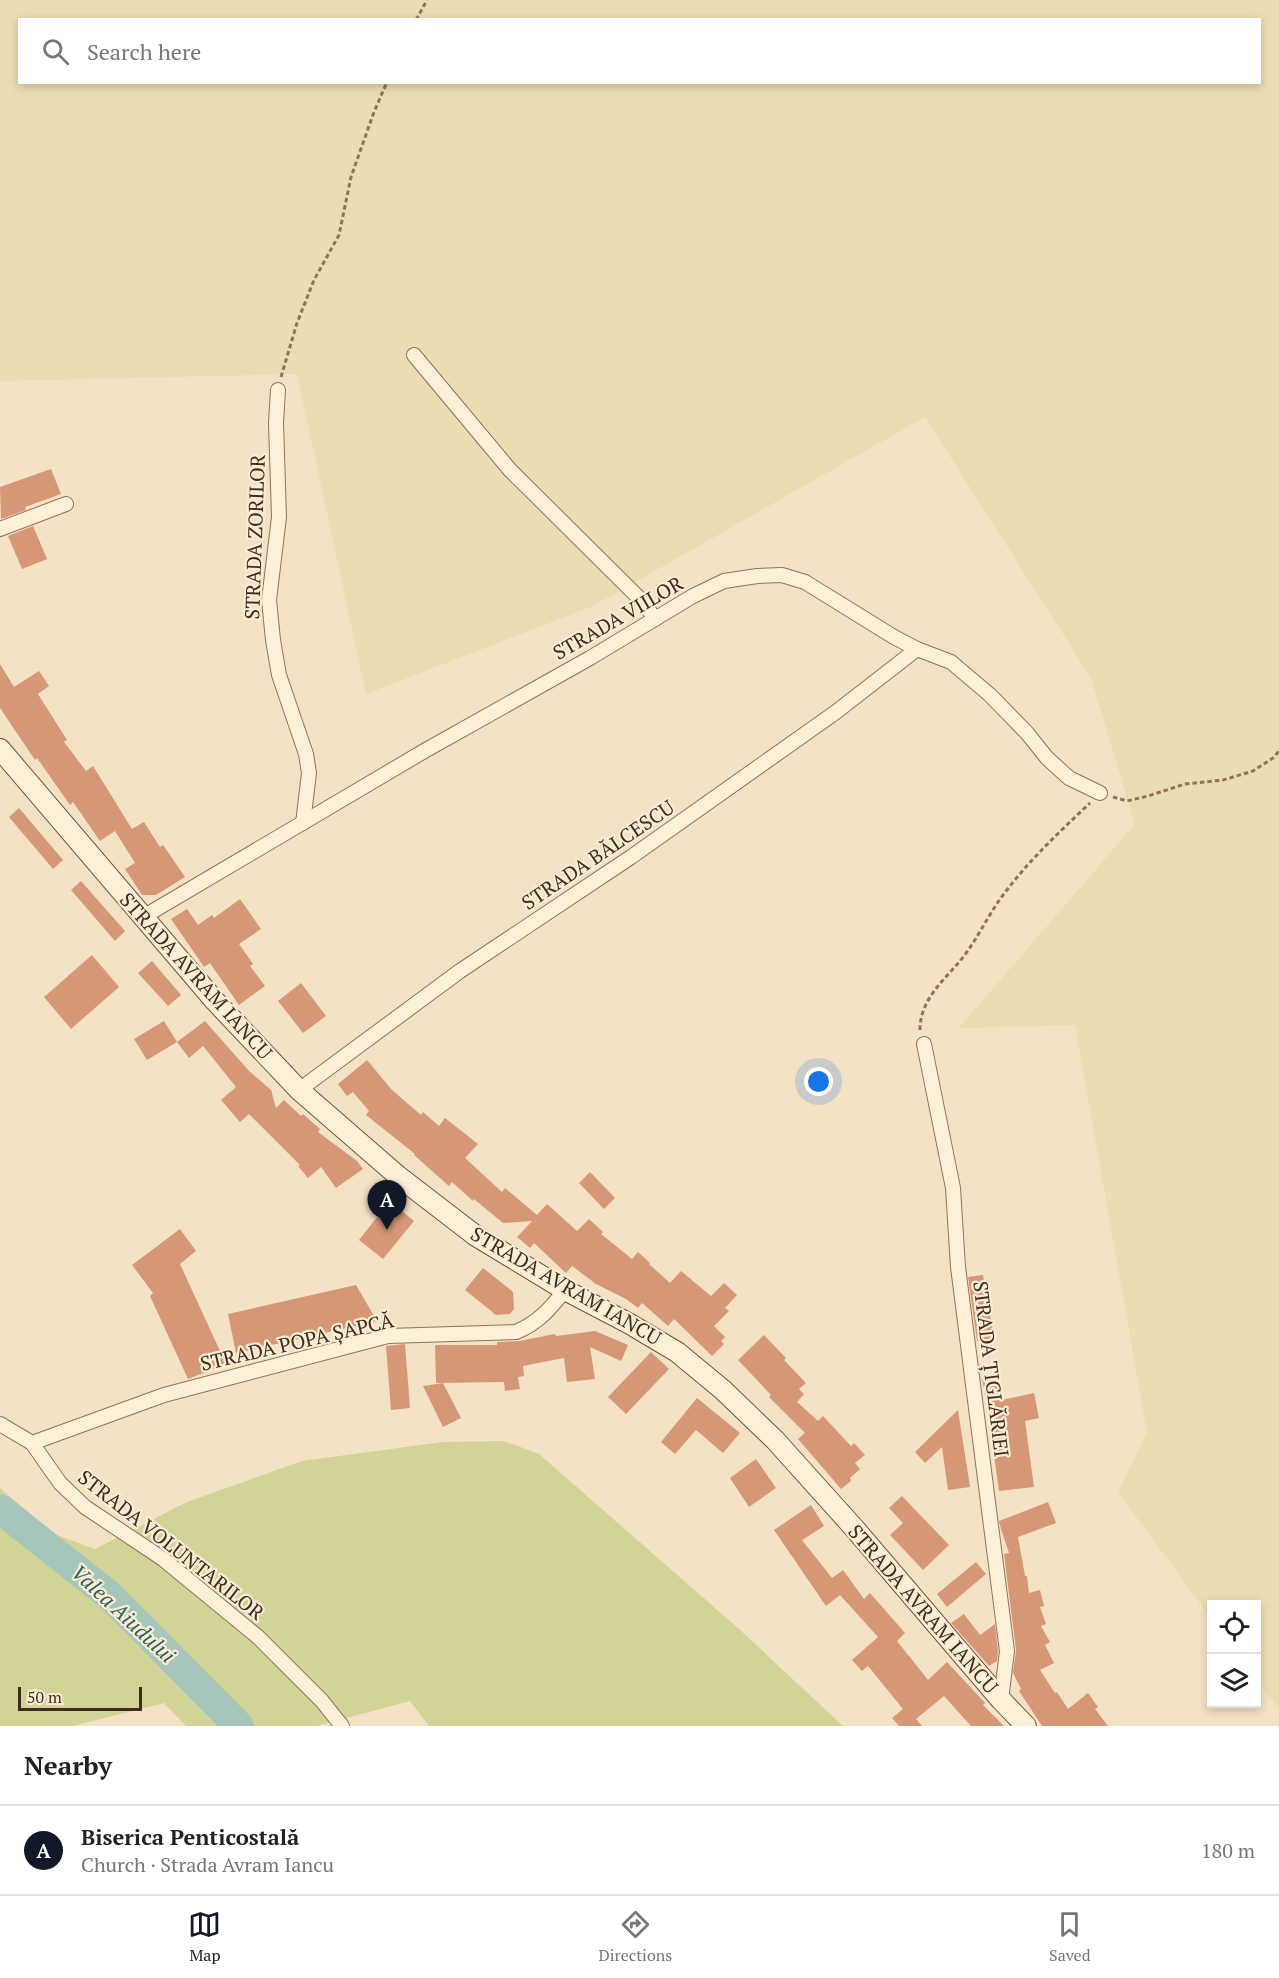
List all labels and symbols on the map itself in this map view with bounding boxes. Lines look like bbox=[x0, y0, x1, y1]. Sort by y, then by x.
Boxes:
street label: STRADA ZORILOR bbox=[238, 454, 271, 620]
street label: STRADA VIILOR bbox=[548, 569, 688, 666]
street label: STRADA BĂLCESCU bbox=[516, 793, 680, 916]
street label: STRADA AVRAM IANCU bbox=[114, 886, 279, 1065]
your location bbox=[804, 1067, 833, 1096]
pin: A bbox=[368, 1180, 406, 1230]
street label: STRADA AVRAM IANCU bbox=[466, 1220, 667, 1352]
street label: STRADA ȚIGLĂRIEI bbox=[967, 1279, 1016, 1458]
street label: STRADA POPA ȘAPCĂ bbox=[197, 1306, 397, 1377]
street label: STRADA VOLUNTARILOR bbox=[73, 1463, 270, 1626]
street label: STRADA AVRAM IANCU bbox=[842, 1518, 1005, 1699]
water label: Valea Aiudului bbox=[66, 1558, 182, 1669]
scale bar bbox=[18, 1684, 142, 1712]

